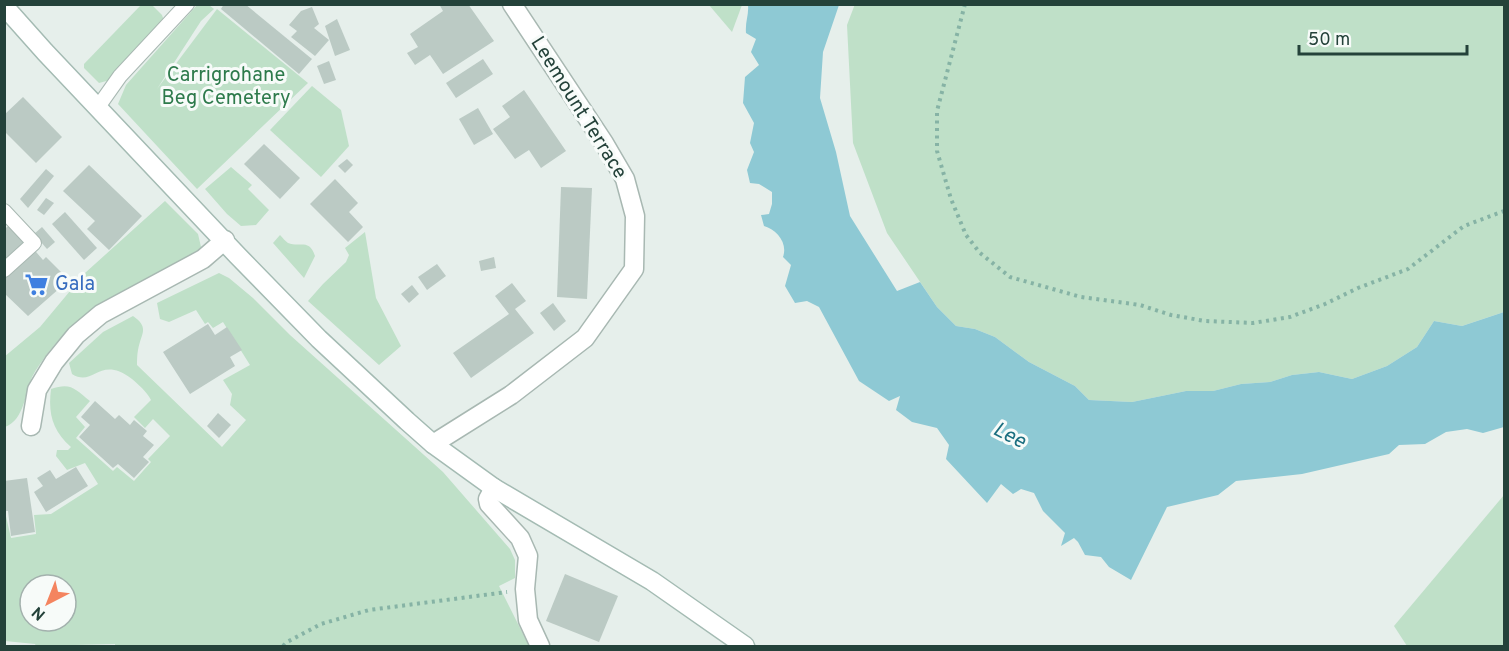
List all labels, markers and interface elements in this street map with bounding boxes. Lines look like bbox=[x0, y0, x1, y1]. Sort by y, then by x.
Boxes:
scale bar bbox=[1299, 18, 1467, 56]
text: 50 m bbox=[1308, 29, 1350, 52]
street label: Leemount Terrace bbox=[524, 32, 632, 184]
park label: Carrigrohane Beg Cemetery bbox=[161, 63, 291, 112]
supermarket icon: Gala bbox=[24, 272, 50, 298]
place label: Gala bbox=[55, 272, 95, 298]
water label: Lee bbox=[988, 416, 1031, 456]
north arrow bbox=[18, 573, 78, 633]
text: N bbox=[28, 601, 50, 624]

